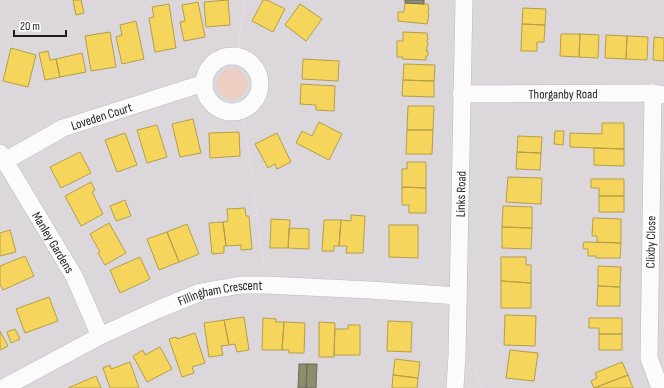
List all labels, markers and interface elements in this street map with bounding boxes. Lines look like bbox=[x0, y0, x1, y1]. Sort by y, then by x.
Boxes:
scale bar bbox=[14, 12, 66, 38]
text: 20 m bbox=[20, 19, 40, 34]
street label: Thorganby Road bbox=[528, 86, 598, 103]
street label: Loveden Court bbox=[69, 99, 134, 134]
street label: Links Road bbox=[453, 171, 470, 217]
street label: Manley Gardens bbox=[28, 209, 78, 277]
street label: Clixby Close bbox=[643, 216, 659, 268]
street label: Fillingham Crescent bbox=[176, 278, 262, 310]

